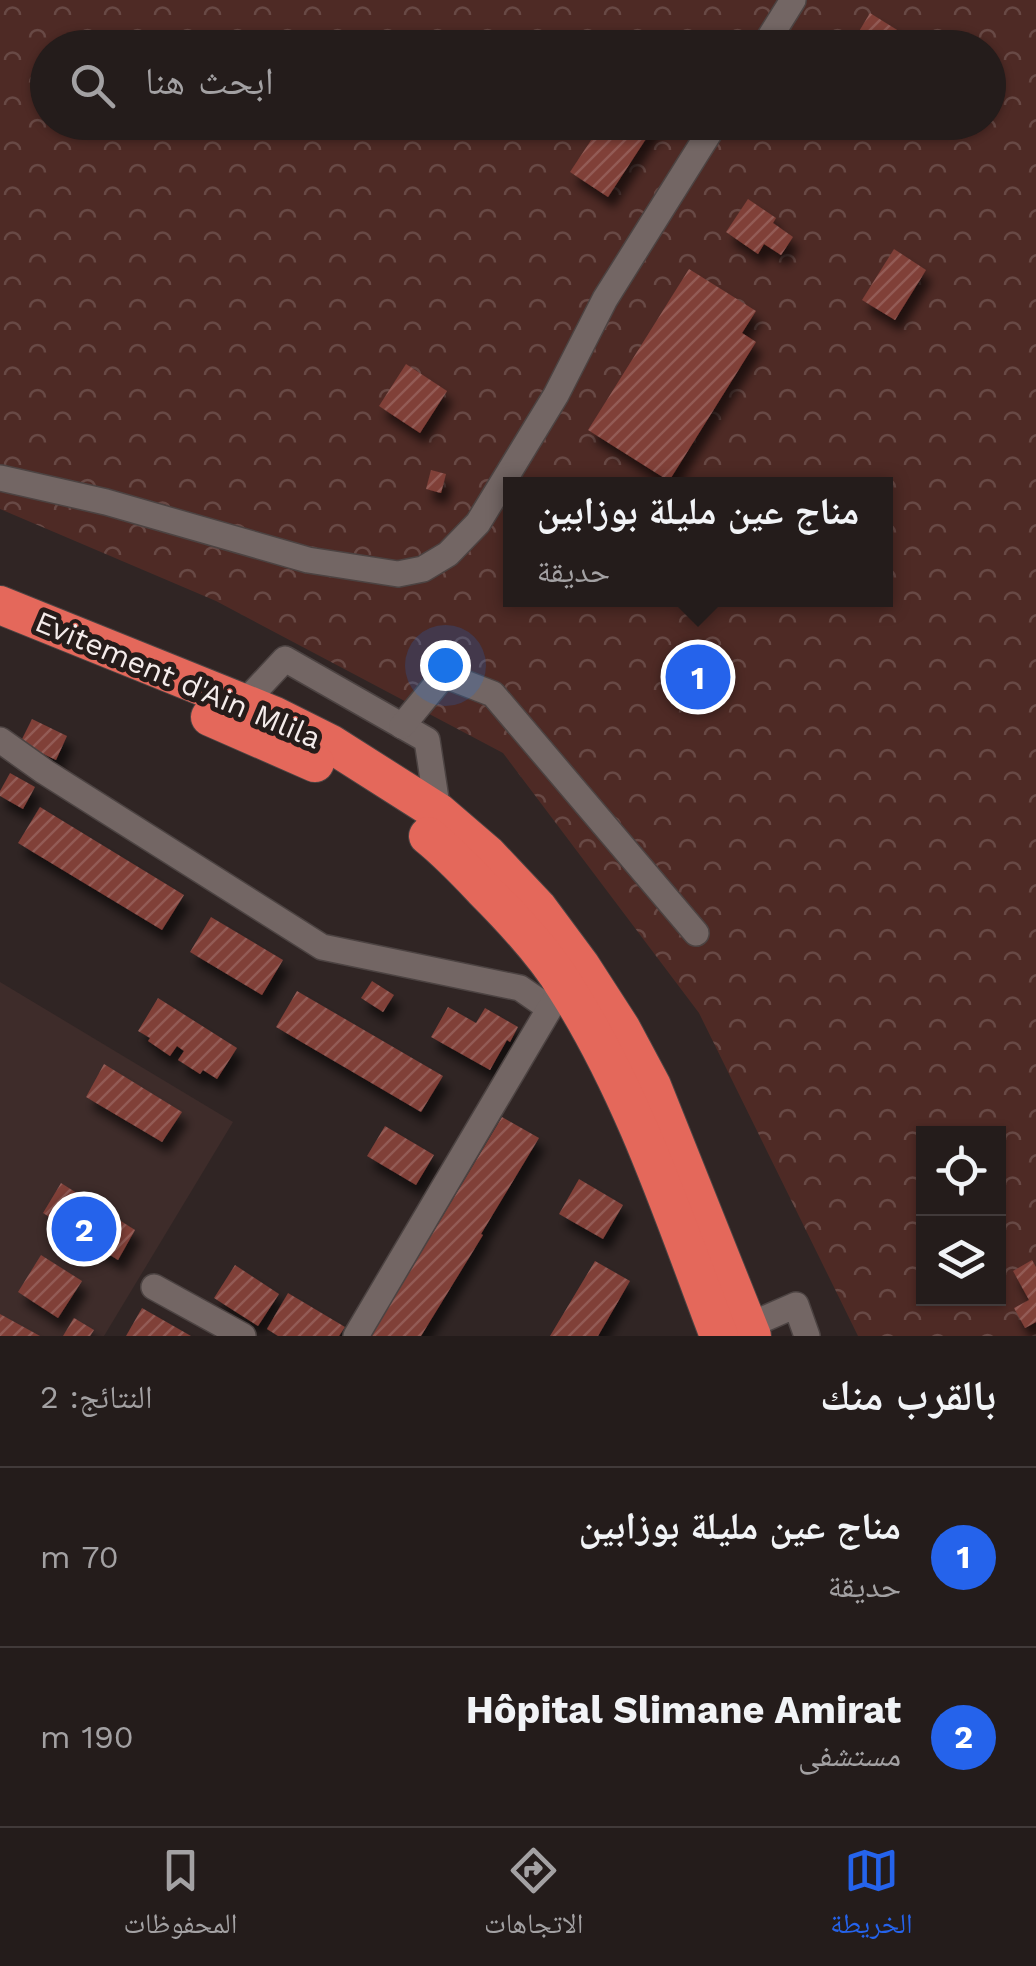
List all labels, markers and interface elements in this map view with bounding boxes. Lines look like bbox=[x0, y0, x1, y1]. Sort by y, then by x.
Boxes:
search box bbox=[30, 30, 1006, 140]
icon: search bbox=[65, 58, 120, 113]
text: ابحث هنا bbox=[145, 59, 274, 103]
popup bbox=[503, 477, 893, 607]
text: مناج عين مليلة بوزابين bbox=[537, 489, 859, 533]
text: حديقة bbox=[537, 552, 610, 590]
street label: Evitement d'Ain Mlila bbox=[30, 603, 326, 756]
your location bbox=[420, 640, 471, 691]
pin: 1 bbox=[666, 640, 730, 714]
map controls bbox=[916, 1126, 1006, 1306]
button: locate bbox=[916, 1126, 1006, 1216]
pin: 2 bbox=[52, 1192, 116, 1266]
button: layers bbox=[916, 1216, 1006, 1306]
text: بالقرب منك bbox=[820, 1371, 996, 1420]
text: النتائج: 2 bbox=[40, 1378, 153, 1416]
text: مناج عين مليلة بوزابين bbox=[578, 1504, 901, 1548]
text: 70 m bbox=[40, 1538, 119, 1576]
text: 1 bbox=[957, 1538, 970, 1576]
text: حديقة bbox=[828, 1567, 901, 1605]
text: Hôpital Slimane Amirat bbox=[466, 1688, 901, 1732]
text: 190 m bbox=[40, 1718, 134, 1756]
text: 2 bbox=[954, 1718, 973, 1756]
text: مستشفى bbox=[798, 1736, 901, 1774]
tab: المحفوظات bbox=[123, 1843, 237, 1951]
tab: الاتجاهات bbox=[484, 1843, 583, 1951]
tab: الخريطة bbox=[830, 1843, 913, 1951]

